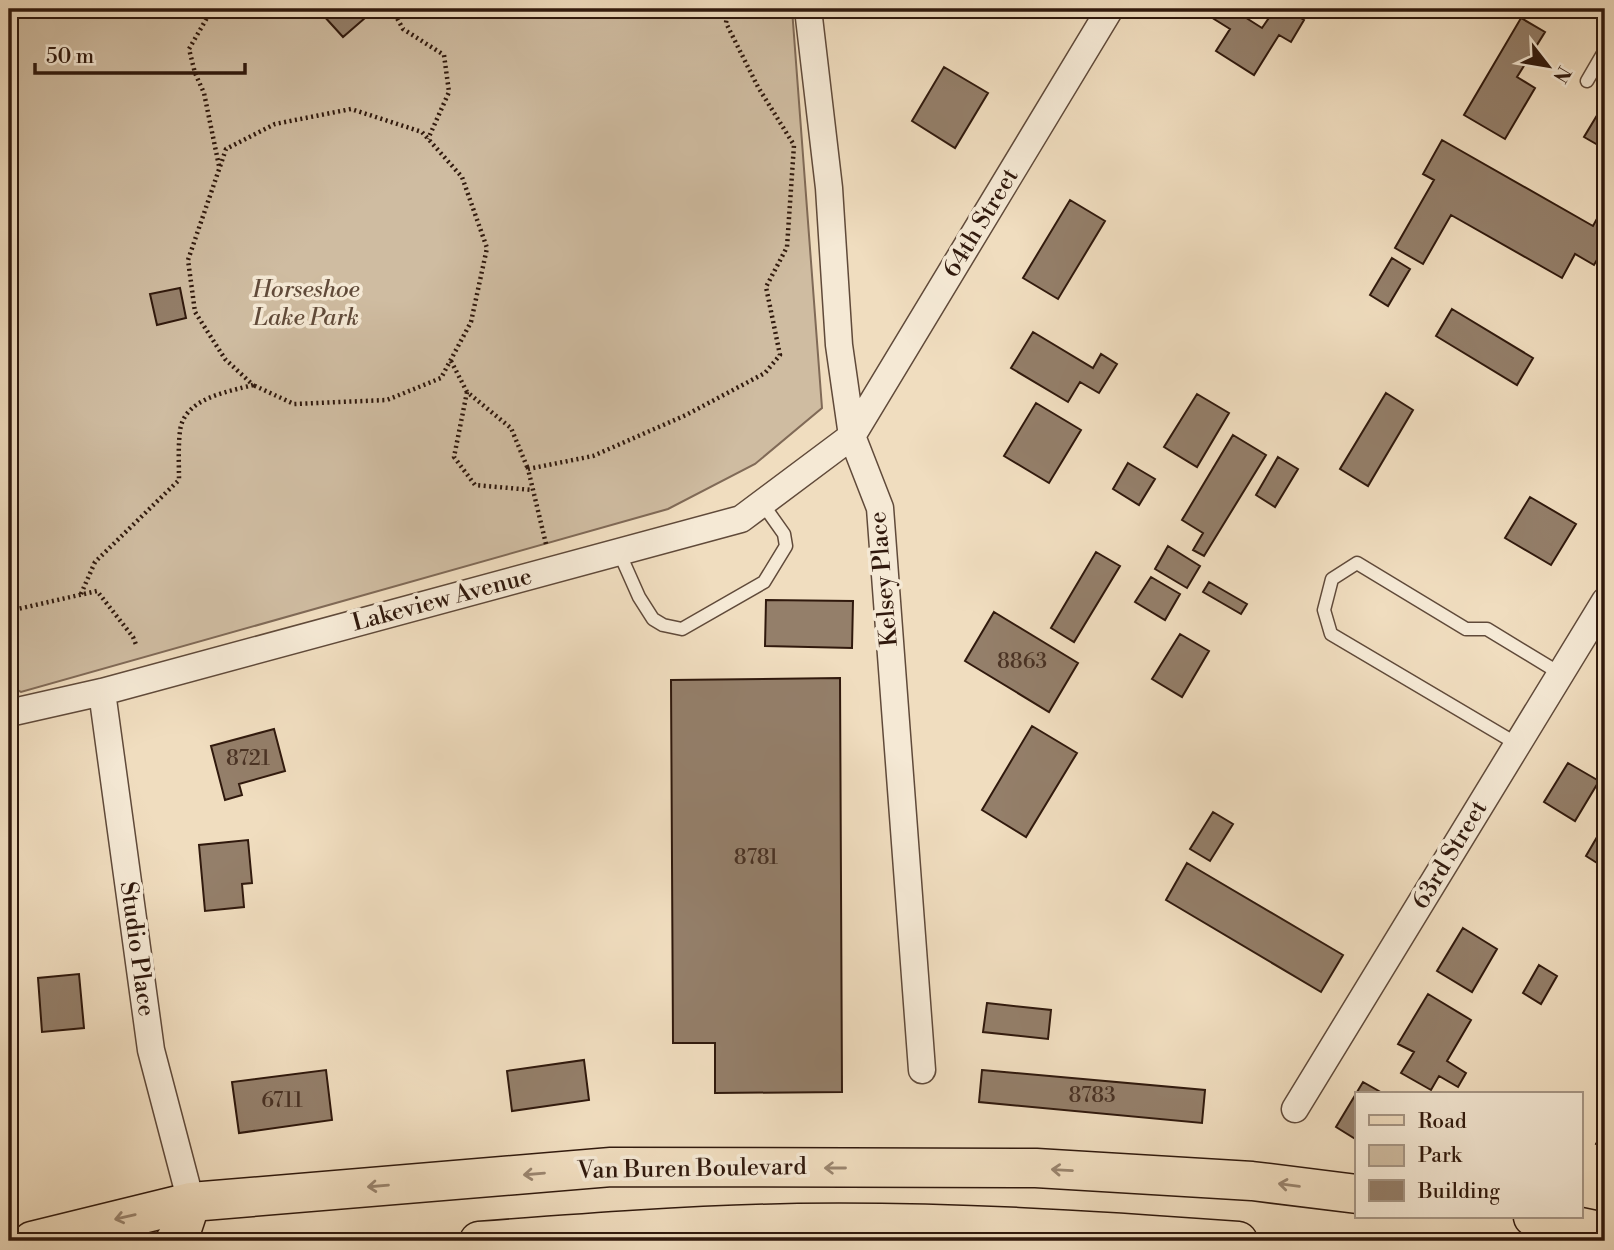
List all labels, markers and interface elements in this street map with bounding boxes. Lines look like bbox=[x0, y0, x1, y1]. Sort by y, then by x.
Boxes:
scale bar bbox=[35, 32, 245, 76]
north arrow bbox=[1512, 32, 1582, 102]
text: 50 m bbox=[46, 44, 94, 70]
text: N bbox=[1548, 62, 1576, 87]
street label: 64th Street bbox=[937, 162, 1026, 283]
park label: Horseshoe Lake Park bbox=[251, 275, 360, 333]
street label: Kelsey Place bbox=[863, 510, 905, 648]
street label: Lakeview Avenue bbox=[349, 562, 535, 638]
house number: 8863 bbox=[997, 649, 1047, 675]
house number: 8721 bbox=[226, 746, 270, 772]
street label: 63rd Street bbox=[1406, 795, 1494, 915]
house number: 8781 bbox=[734, 845, 778, 871]
street label: Studio Place bbox=[113, 880, 161, 1018]
house number: 8783 bbox=[1068, 1083, 1116, 1109]
house number: 6711 bbox=[261, 1088, 303, 1114]
legend bbox=[1355, 1092, 1582, 1218]
text: Road bbox=[1418, 1109, 1467, 1135]
text: Park bbox=[1418, 1143, 1463, 1169]
street label: Van Buren Boulevard bbox=[576, 1152, 807, 1186]
one-way arrow bbox=[823, 1161, 846, 1175]
one-way arrow bbox=[1051, 1163, 1074, 1176]
one-way arrow bbox=[523, 1168, 546, 1181]
one-way arrow bbox=[1278, 1179, 1301, 1192]
text: Building bbox=[1417, 1179, 1500, 1205]
one-way arrow bbox=[368, 1180, 390, 1193]
one-way arrow bbox=[114, 1211, 137, 1224]

